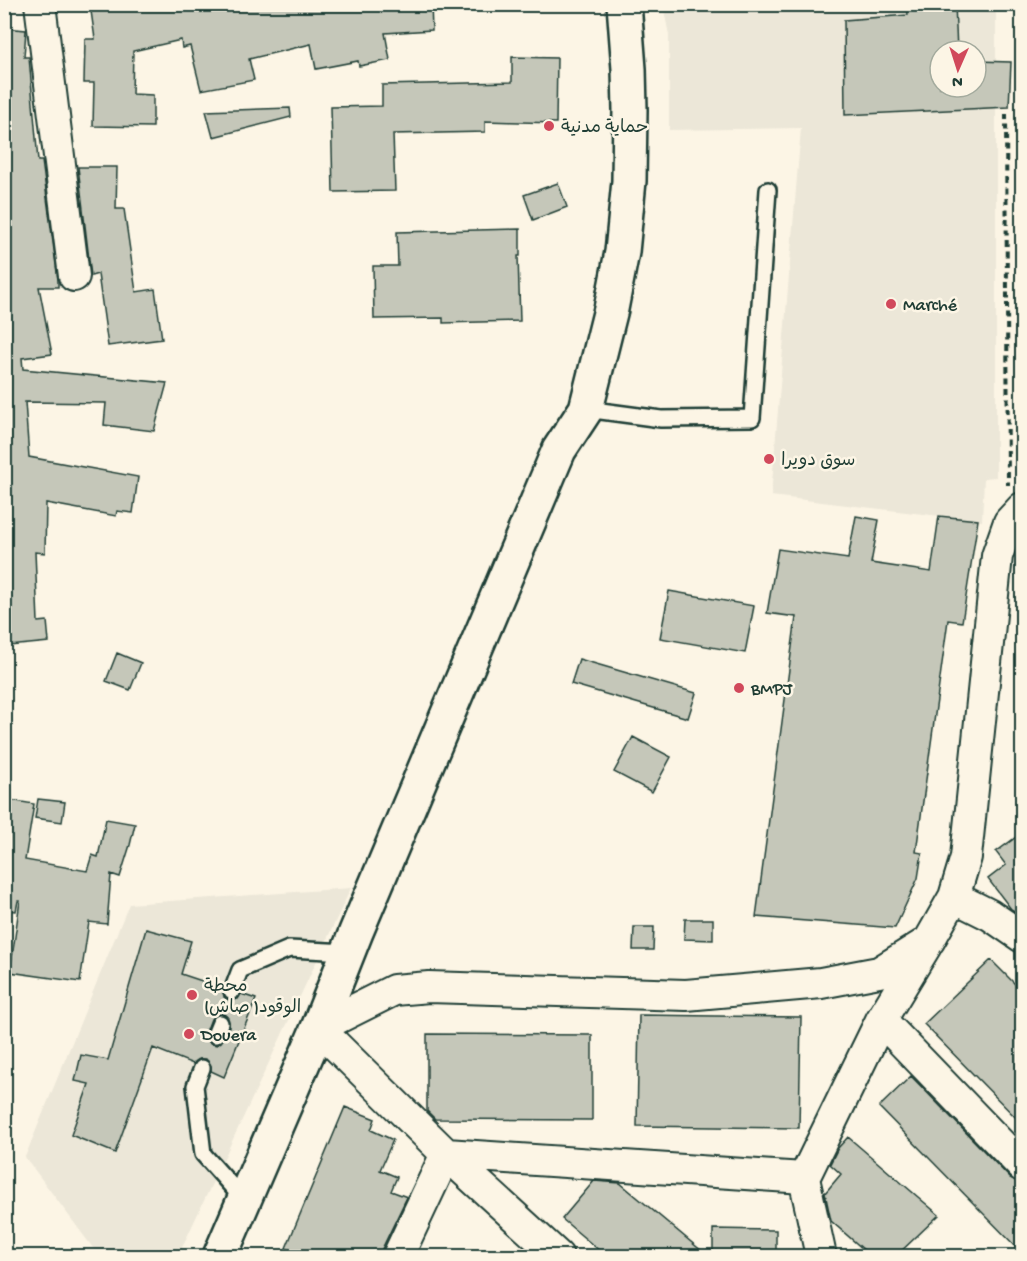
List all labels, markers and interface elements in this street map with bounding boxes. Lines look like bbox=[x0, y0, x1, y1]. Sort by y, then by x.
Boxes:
north arrow bbox=[928, 39, 988, 99]
text: N bbox=[951, 71, 963, 90]
place label: حماية مدنية bbox=[561, 118, 648, 139]
marker: حماية مدنية bbox=[542, 119, 556, 133]
place label: Marché bbox=[903, 296, 958, 317]
marker: Marché bbox=[884, 297, 898, 311]
place label: سوق دويرا bbox=[781, 451, 855, 472]
marker: سوق دويرا bbox=[762, 452, 776, 466]
place label: BMPJ bbox=[750, 680, 794, 701]
marker: BMPJ bbox=[732, 681, 746, 695]
place label: محطة الوقود( صاش) bbox=[204, 977, 301, 1019]
marker: محطة الوقود( صاش) bbox=[185, 988, 199, 1002]
place label: Douera bbox=[200, 1026, 257, 1047]
marker: Douera bbox=[182, 1027, 196, 1041]

